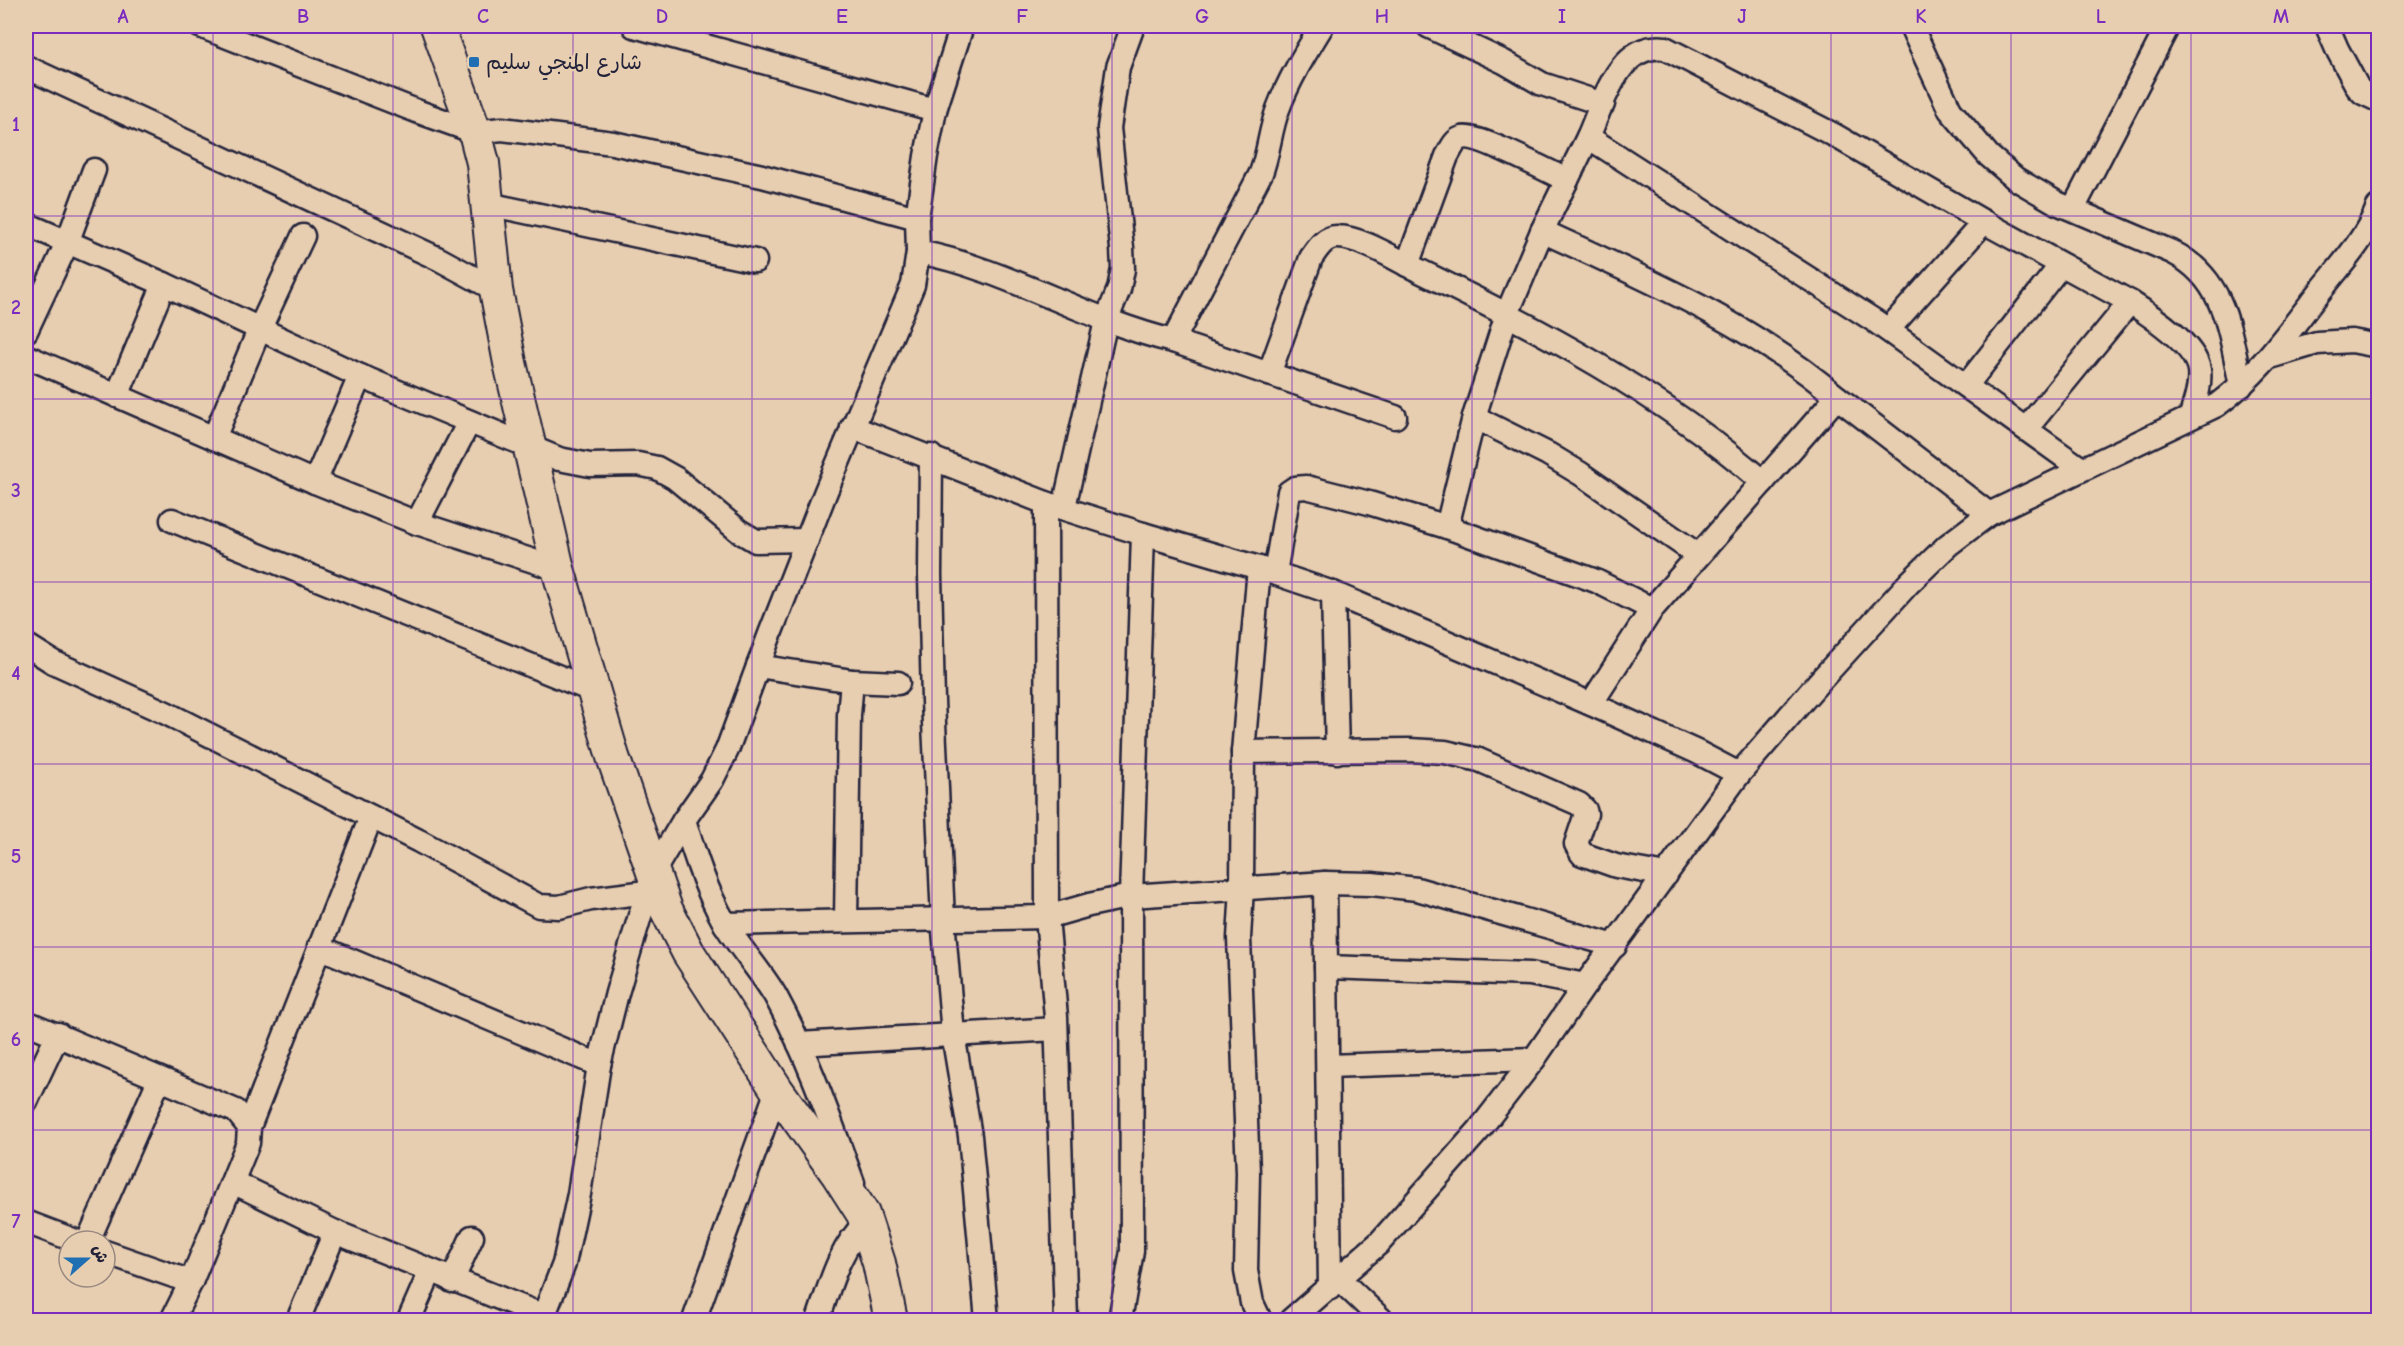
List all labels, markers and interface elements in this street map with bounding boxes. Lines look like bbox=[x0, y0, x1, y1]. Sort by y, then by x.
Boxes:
text: A bbox=[117, 5, 129, 28]
text: B bbox=[297, 5, 309, 28]
text: C bbox=[477, 5, 489, 28]
text: D bbox=[656, 5, 668, 28]
text: E bbox=[836, 5, 848, 28]
text: F bbox=[1016, 5, 1028, 28]
text: G bbox=[1195, 5, 1209, 28]
text: H bbox=[1375, 5, 1389, 28]
text: I bbox=[1558, 5, 1566, 28]
text: J bbox=[1737, 5, 1747, 28]
text: K bbox=[1915, 5, 1927, 28]
text: L bbox=[2096, 5, 2106, 28]
text: M bbox=[2273, 5, 2289, 28]
place label: شارع المنجي سليم bbox=[486, 50, 642, 81]
marker: شارع المنجي سليم bbox=[467, 55, 481, 69]
text: 1 bbox=[12, 113, 20, 136]
text: 2 bbox=[11, 296, 21, 319]
text: 3 bbox=[11, 479, 21, 502]
text: 4 bbox=[11, 662, 21, 685]
text: 5 bbox=[11, 845, 21, 868]
text: 6 bbox=[11, 1028, 21, 1051]
text: 7 bbox=[12, 1210, 21, 1233]
north arrow bbox=[57, 1229, 117, 1289]
text: ش bbox=[89, 1243, 112, 1265]

